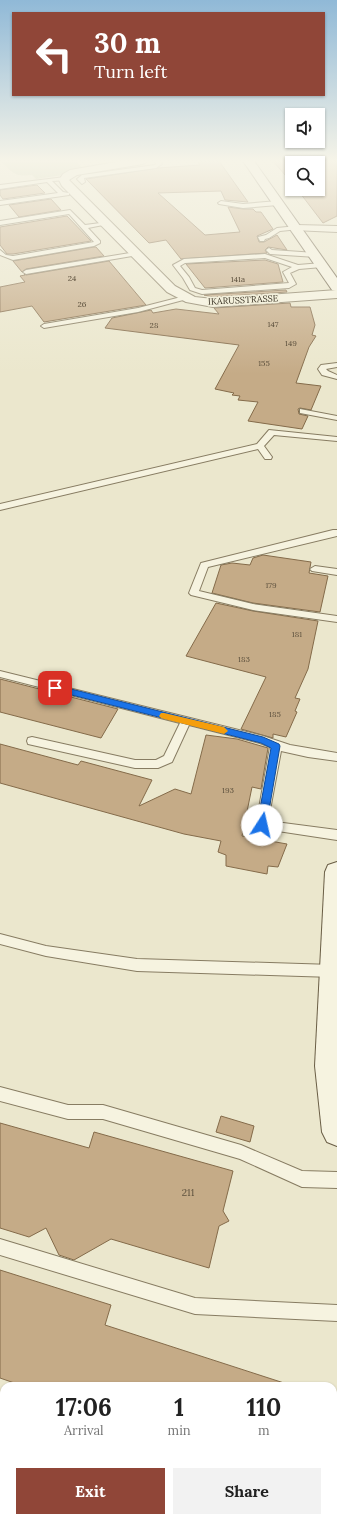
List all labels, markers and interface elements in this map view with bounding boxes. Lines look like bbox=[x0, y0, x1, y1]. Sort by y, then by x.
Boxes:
text: 30 m bbox=[94, 25, 161, 61]
icon: left bbox=[28, 28, 80, 80]
text: Turn left bbox=[94, 60, 167, 83]
map controls bbox=[285, 108, 325, 196]
button: sound bbox=[285, 108, 325, 148]
button: search bbox=[285, 156, 325, 196]
house number: 24 bbox=[68, 273, 77, 283]
house number: 141a bbox=[231, 274, 245, 284]
street label: IKARUSSTRASSE bbox=[207, 292, 279, 307]
house number: 26 bbox=[78, 299, 87, 309]
house number: 147 bbox=[268, 319, 279, 329]
house number: 28 bbox=[150, 320, 159, 330]
house number: 149 bbox=[285, 338, 297, 348]
house number: 155 bbox=[258, 358, 270, 368]
house number: 179 bbox=[265, 580, 277, 590]
house number: 181 bbox=[292, 629, 302, 639]
house number: 183 bbox=[238, 654, 250, 664]
pin bbox=[38, 671, 72, 705]
icon: arrive bbox=[44, 677, 66, 699]
house number: 185 bbox=[269, 709, 281, 719]
house number: 193 bbox=[222, 785, 235, 795]
position arrow bbox=[241, 804, 283, 846]
house number: 211 bbox=[182, 1186, 195, 1199]
text: 17:06 bbox=[56, 1392, 112, 1423]
text: 1 bbox=[174, 1392, 184, 1423]
text: 110 bbox=[246, 1392, 281, 1423]
text: Arrival bbox=[64, 1422, 104, 1439]
text: min bbox=[168, 1422, 191, 1439]
text: m bbox=[258, 1422, 270, 1439]
button: Exit bbox=[16, 1468, 165, 1514]
button: Share bbox=[173, 1468, 321, 1514]

